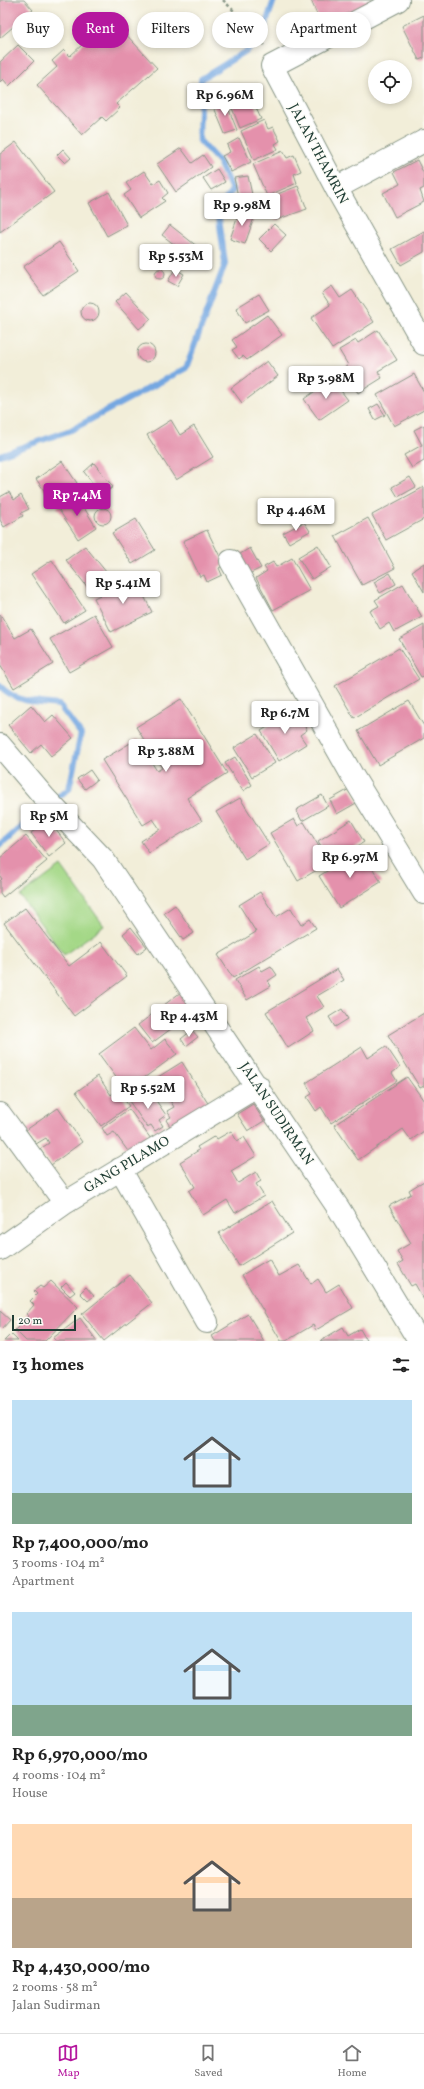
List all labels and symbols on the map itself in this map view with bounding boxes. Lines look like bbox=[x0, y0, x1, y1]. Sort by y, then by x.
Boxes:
pin: Rp 6.96M bbox=[184, 83, 266, 117]
street label: JALAN THAMRIN bbox=[284, 100, 352, 208]
pin: Rp 9.98M bbox=[201, 193, 283, 227]
pin: Rp 5.53M bbox=[135, 244, 217, 278]
pin: Rp 3.98M bbox=[285, 366, 367, 400]
pin: Rp 7.4M bbox=[40, 483, 114, 517]
pin: Rp 4.46M bbox=[255, 498, 337, 532]
pin: Rp 5.41M bbox=[82, 571, 164, 605]
pin: Rp 6.7M bbox=[248, 701, 322, 735]
pin: Rp 3.88M bbox=[125, 739, 207, 773]
pin: Rp 5M bbox=[21, 804, 77, 838]
pin: Rp 6.97M bbox=[309, 845, 391, 879]
pin: Rp 4.43M bbox=[148, 1004, 230, 1038]
street label: JALAN SUDIRMAN bbox=[234, 1059, 318, 1169]
pin: Rp 5.52M bbox=[107, 1076, 189, 1110]
street label: GANG PILAMO bbox=[80, 1132, 174, 1198]
scale bar bbox=[12, 1313, 76, 1332]

